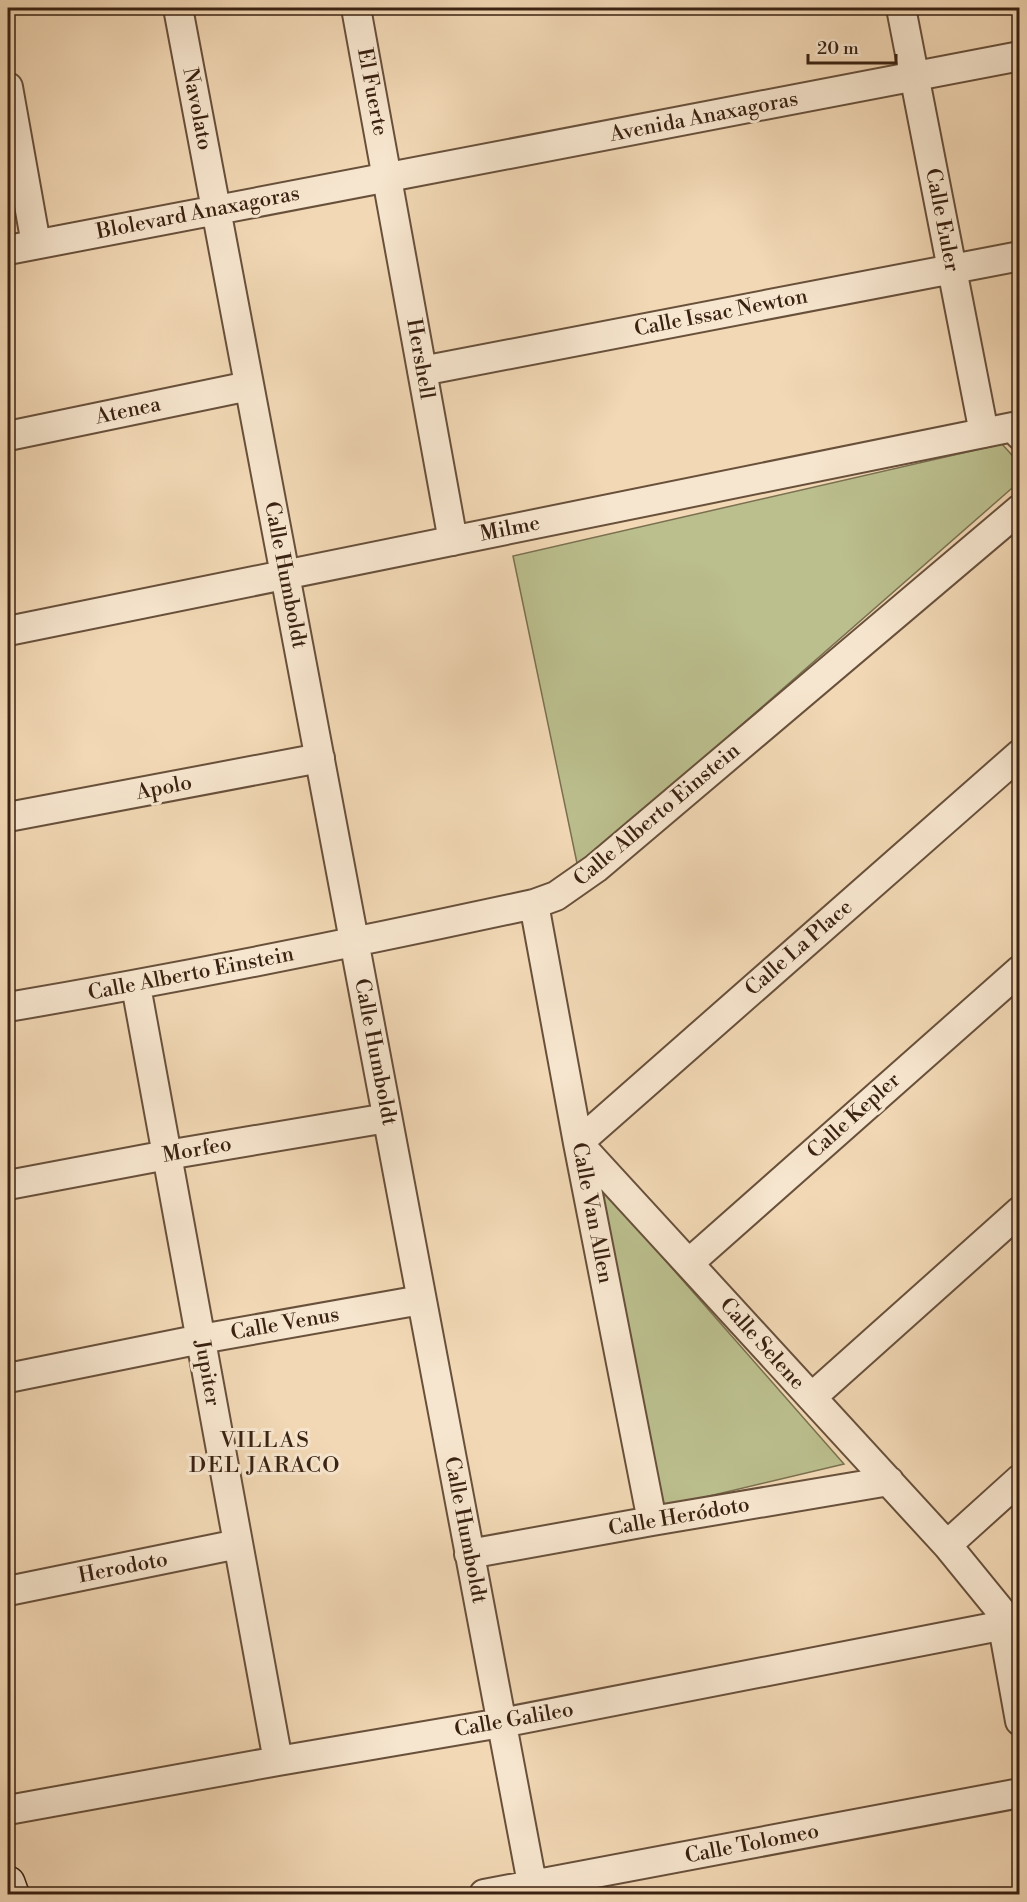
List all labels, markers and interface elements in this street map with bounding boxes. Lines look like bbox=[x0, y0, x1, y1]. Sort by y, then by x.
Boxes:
scale bar bbox=[808, 27, 896, 65]
text: 20 m bbox=[817, 37, 859, 60]
street label: El Fuerte bbox=[351, 46, 393, 138]
street label: Navolato bbox=[176, 66, 218, 152]
street label: Avenida Anaxagoras bbox=[607, 86, 800, 148]
street label: Calle Euler bbox=[919, 166, 965, 274]
street label: Blolevard Anaxagoras bbox=[93, 181, 302, 246]
street label: Calle Issac Newton bbox=[632, 283, 810, 343]
street label: Hershell bbox=[400, 317, 440, 401]
street label: Atenea bbox=[92, 391, 163, 431]
street label: Calle Humboldt bbox=[258, 499, 312, 651]
street label: Milme bbox=[478, 510, 542, 548]
street label: Calle Alberto Einstein bbox=[569, 737, 746, 892]
street label: Apolo bbox=[133, 770, 194, 806]
street label: Calle La Place bbox=[740, 894, 858, 1002]
street label: Calle Alberto Einstein bbox=[86, 941, 297, 1007]
street label: Calle Humboldt bbox=[348, 976, 402, 1128]
street label: Calle Kepler bbox=[802, 1067, 906, 1165]
street label: Morfeo bbox=[161, 1131, 233, 1169]
street label: Calle Van Allen bbox=[566, 1140, 619, 1286]
street label: Calle Selene bbox=[714, 1293, 810, 1395]
street label: Calle Venus bbox=[229, 1302, 341, 1346]
street label: Jupiter bbox=[188, 1337, 226, 1408]
district label: VILLAS DEL JARACO bbox=[189, 1427, 341, 1479]
street label: Calle Humboldt bbox=[438, 1454, 492, 1606]
street label: Calle Heródoto bbox=[606, 1492, 752, 1542]
street label: Herodoto bbox=[76, 1547, 170, 1589]
street label: Calle Galileo bbox=[453, 1697, 575, 1743]
street label: Calle Tolomeo bbox=[683, 1818, 821, 1870]

